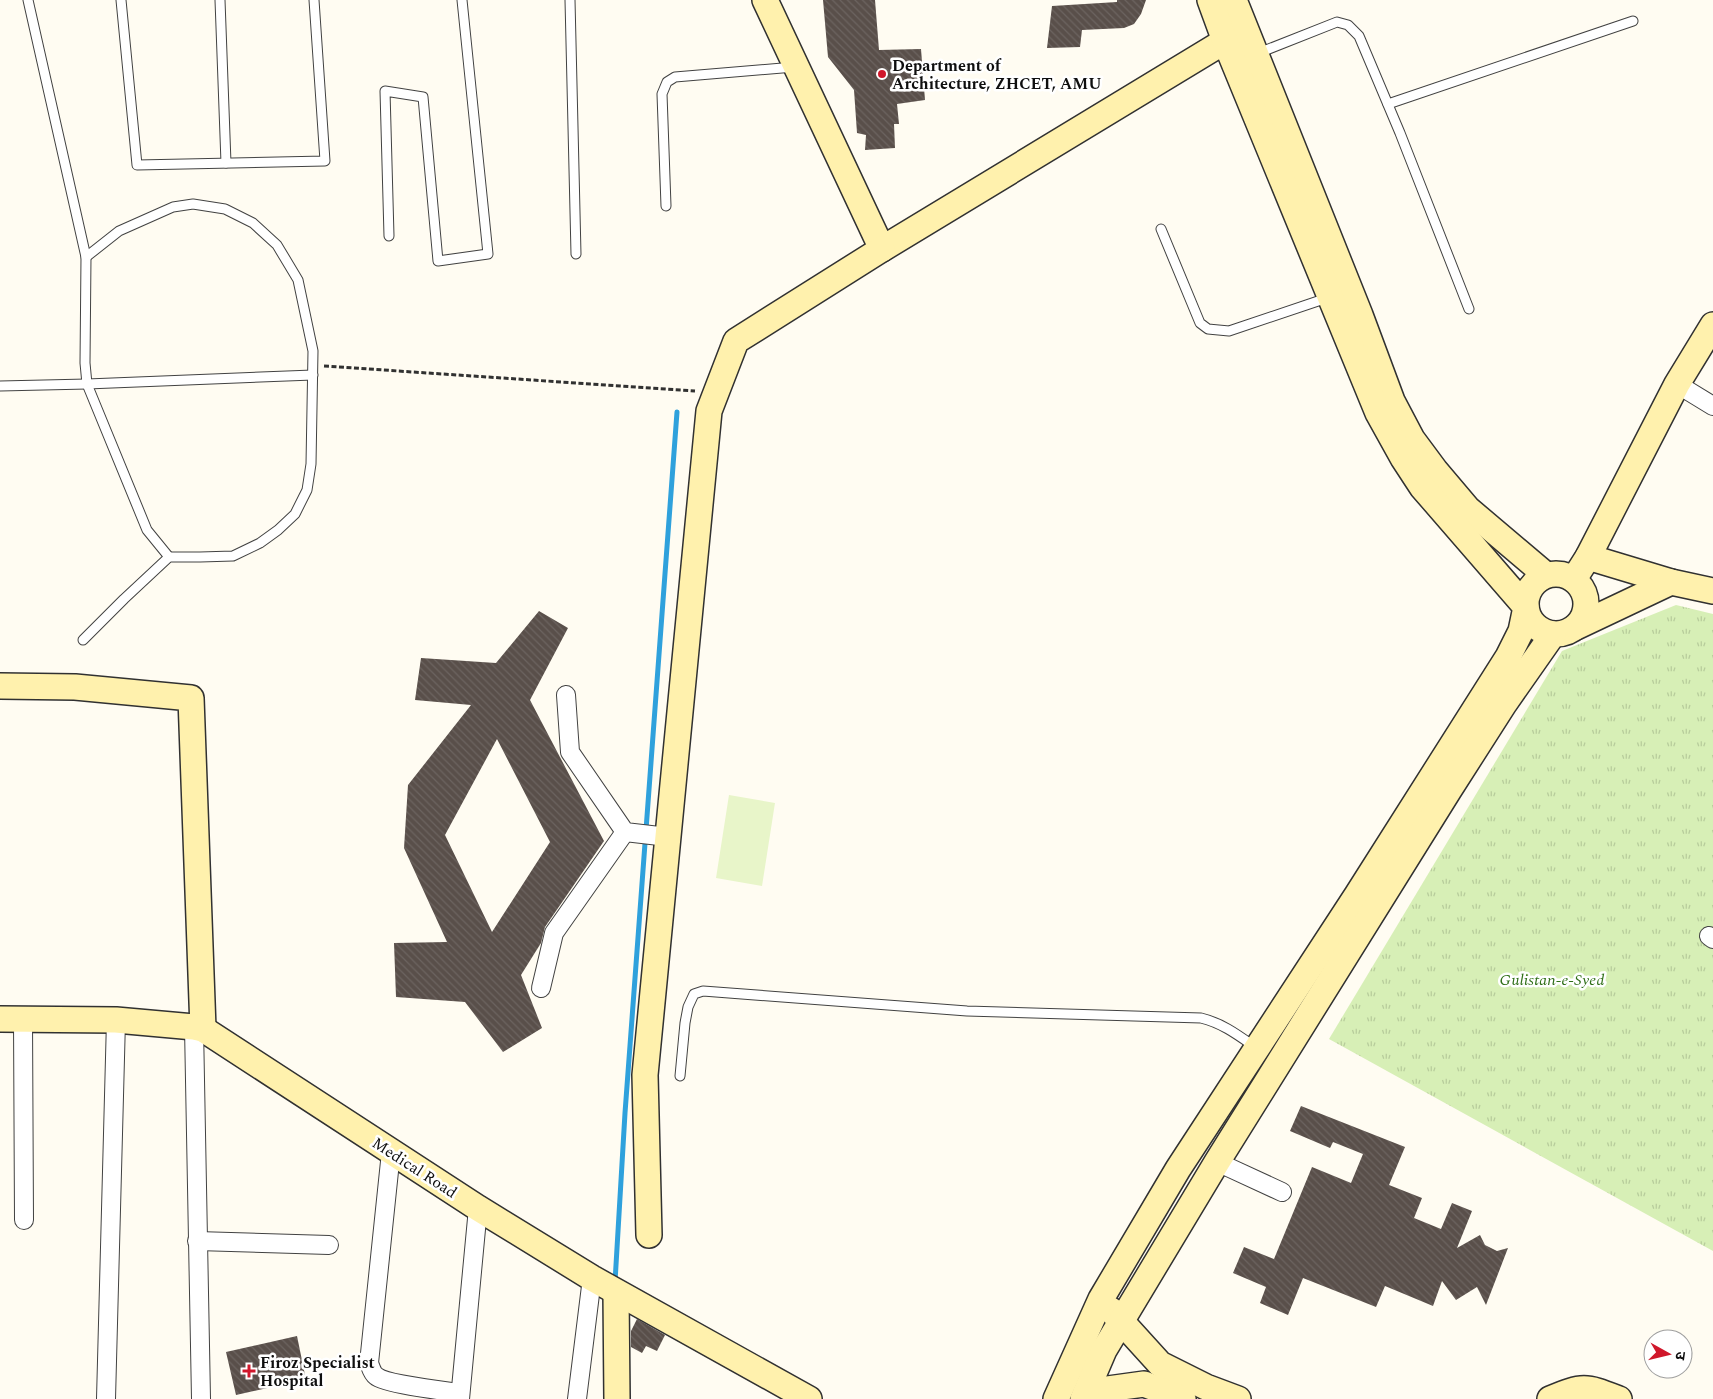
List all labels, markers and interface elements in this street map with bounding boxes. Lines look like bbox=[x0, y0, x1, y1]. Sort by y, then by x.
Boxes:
place label: Department of Architecture, ZHCET, AMU bbox=[892, 54, 1102, 96]
marker: Department of Architecture, ZHCET, AMU bbox=[876, 68, 888, 80]
park label: Gulistan-e-Syed bbox=[1500, 968, 1604, 992]
street label: Medical Road bbox=[367, 1131, 462, 1204]
north arrow bbox=[1643, 1329, 1693, 1379]
text: उ bbox=[1669, 1350, 1691, 1362]
place label: Firoz Specialist Hospital bbox=[260, 1351, 375, 1393]
marker: Firoz Specialist Hospital bbox=[242, 1364, 256, 1378]

